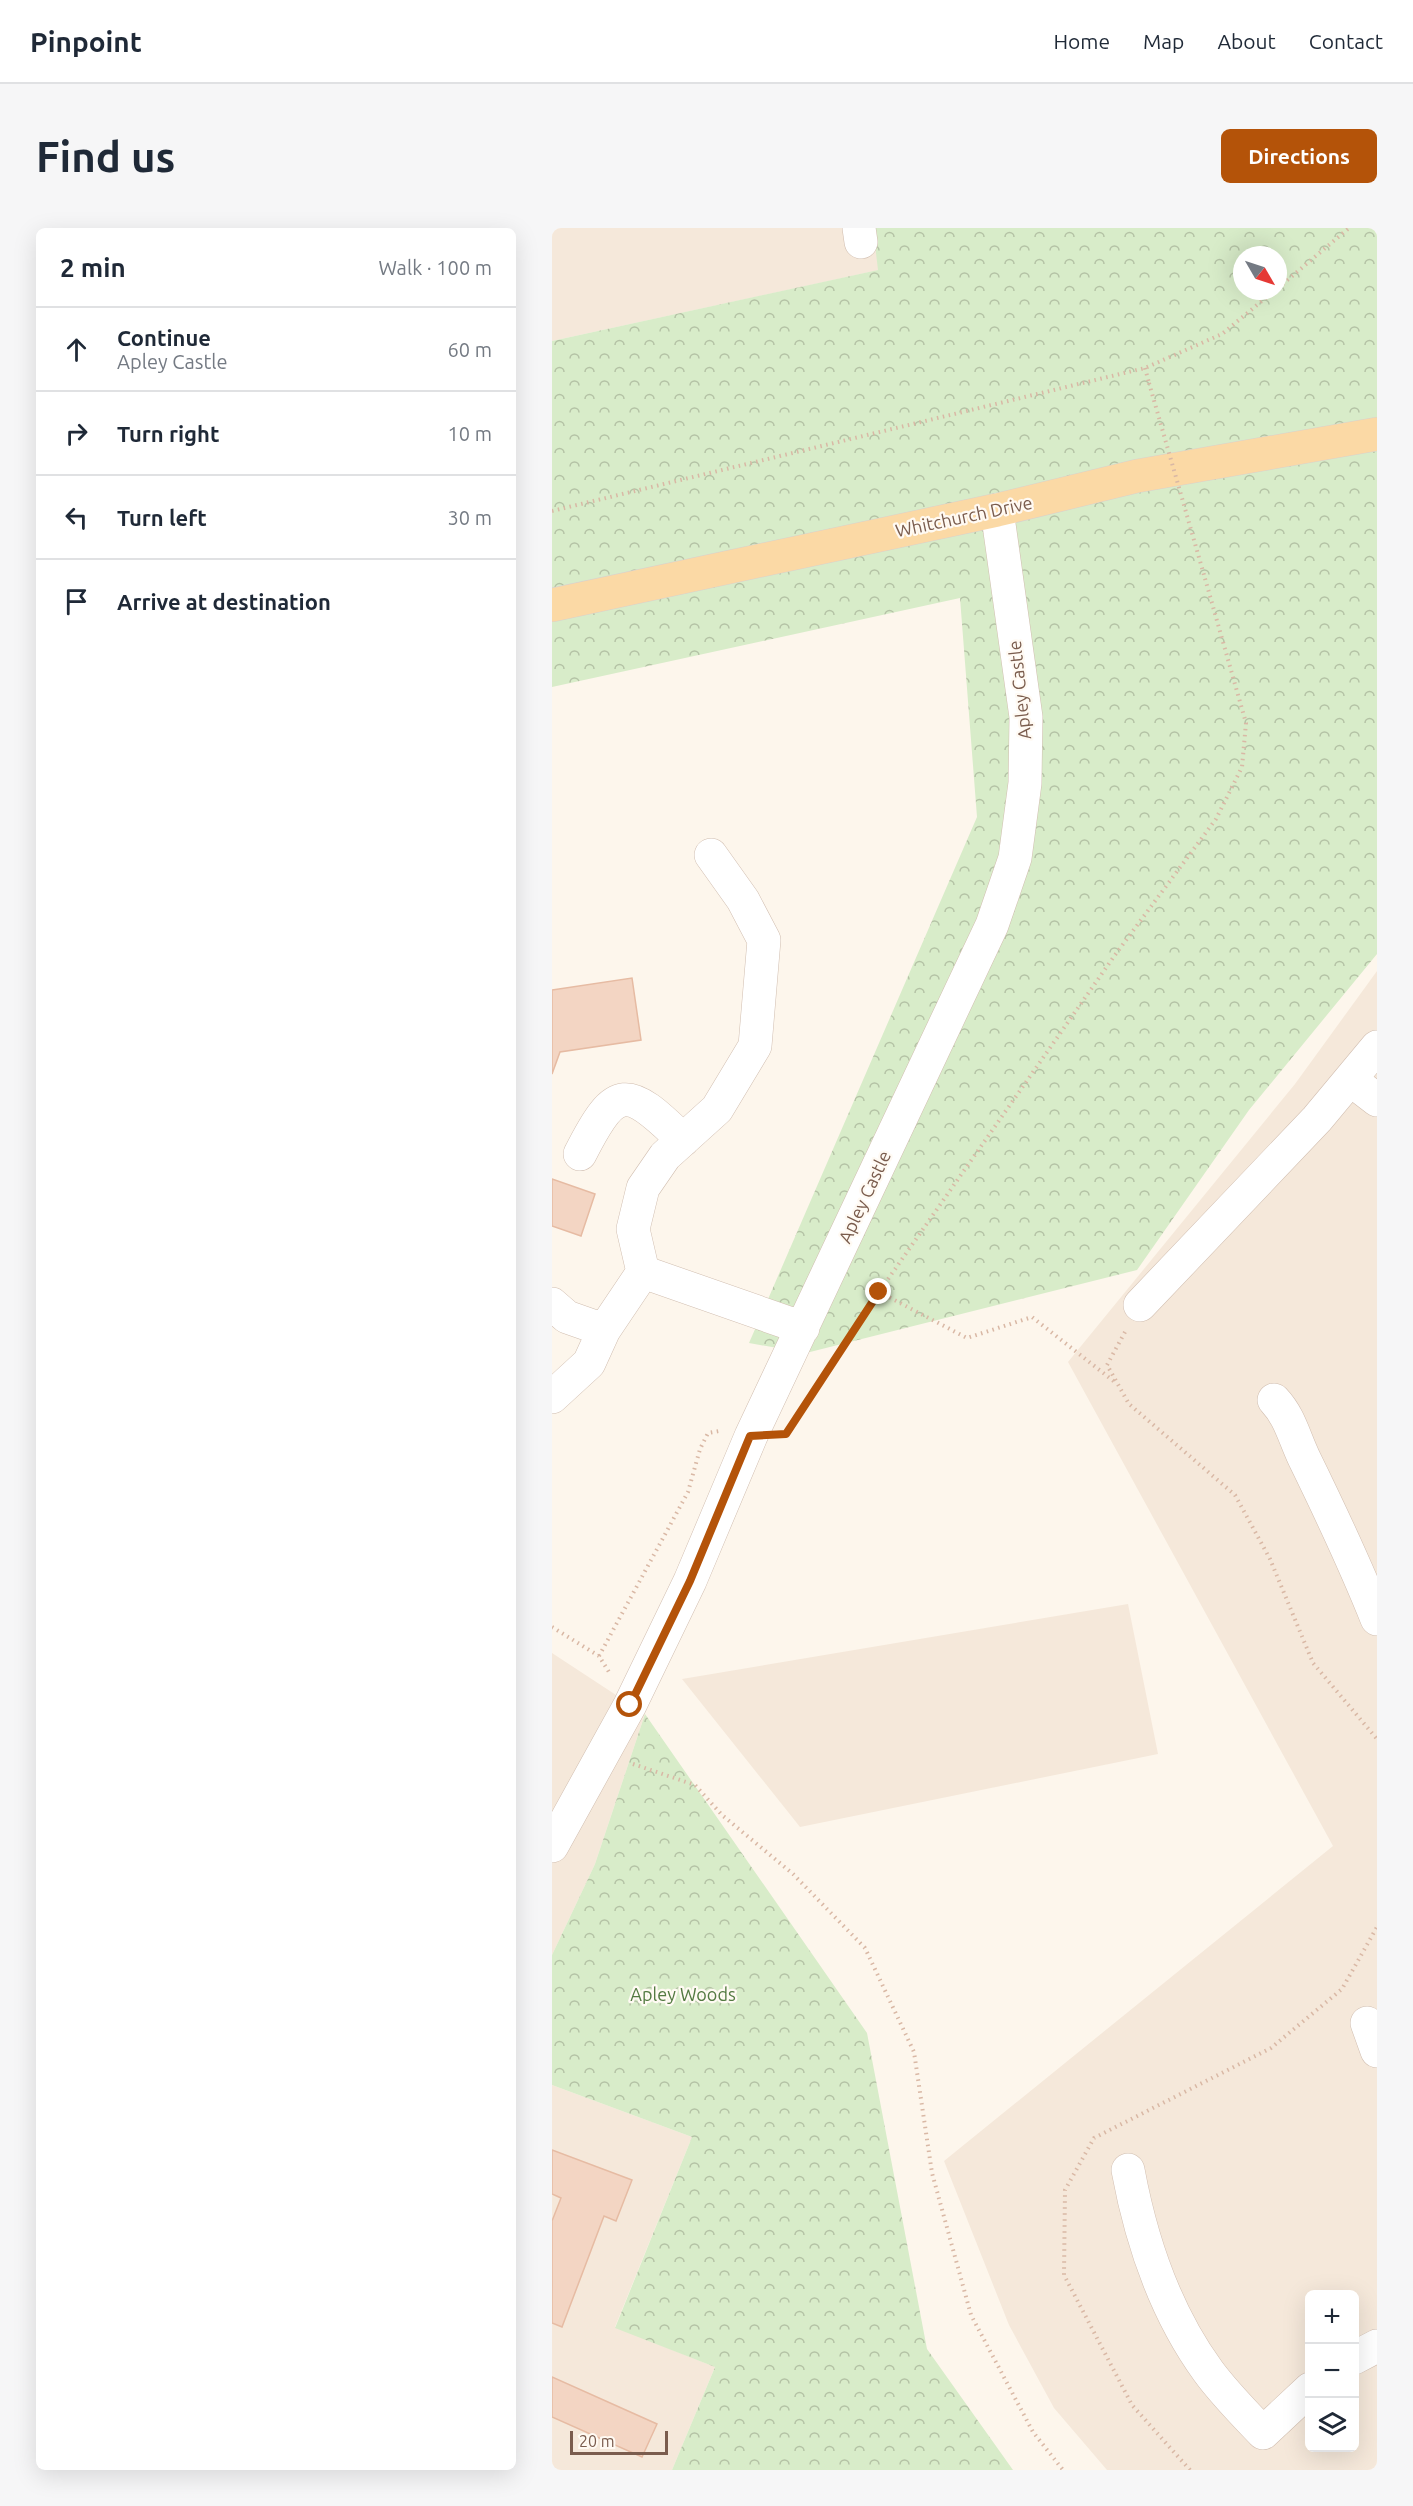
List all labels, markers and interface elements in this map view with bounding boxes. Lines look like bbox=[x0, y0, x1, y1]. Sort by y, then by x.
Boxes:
text: Pinpoint bbox=[30, 26, 142, 57]
text: Home bbox=[1053, 29, 1110, 53]
text: Map bbox=[1143, 29, 1184, 53]
text: About bbox=[1217, 29, 1276, 53]
text: Contact bbox=[1309, 29, 1383, 53]
button: Directions bbox=[1221, 129, 1377, 183]
text: Find us bbox=[36, 133, 175, 180]
north arrow bbox=[1233, 246, 1287, 300]
text: 2 min bbox=[60, 253, 126, 282]
text: Walk · 100 m bbox=[379, 256, 492, 279]
text: Continue bbox=[117, 325, 211, 350]
icon: ahead bbox=[60, 333, 93, 366]
text: 60 m bbox=[448, 338, 492, 361]
text: Apley Castle bbox=[117, 350, 228, 373]
icon: right bbox=[60, 417, 93, 450]
text: Turn right bbox=[117, 421, 219, 446]
text: 10 m bbox=[448, 422, 492, 445]
street label: Whitchurch Drive bbox=[894, 492, 1034, 540]
icon: left bbox=[60, 501, 93, 534]
text: Turn left bbox=[117, 505, 207, 530]
text: 30 m bbox=[448, 506, 492, 529]
icon: arrive bbox=[60, 585, 93, 618]
text: Arrive at destination bbox=[117, 589, 331, 614]
street label: Apley Castle bbox=[1004, 640, 1034, 741]
street label: Apley Castle bbox=[834, 1147, 894, 1246]
route end bbox=[865, 1278, 891, 1304]
route start bbox=[616, 1691, 642, 1717]
park label: Apley Woods bbox=[630, 1984, 736, 2004]
map controls bbox=[1305, 2290, 1359, 2452]
button: + bbox=[1305, 2290, 1359, 2344]
button: − bbox=[1305, 2344, 1359, 2398]
button: layers bbox=[1305, 2398, 1359, 2452]
scale bar bbox=[570, 2428, 668, 2456]
text: 20 m bbox=[579, 2432, 615, 2450]

